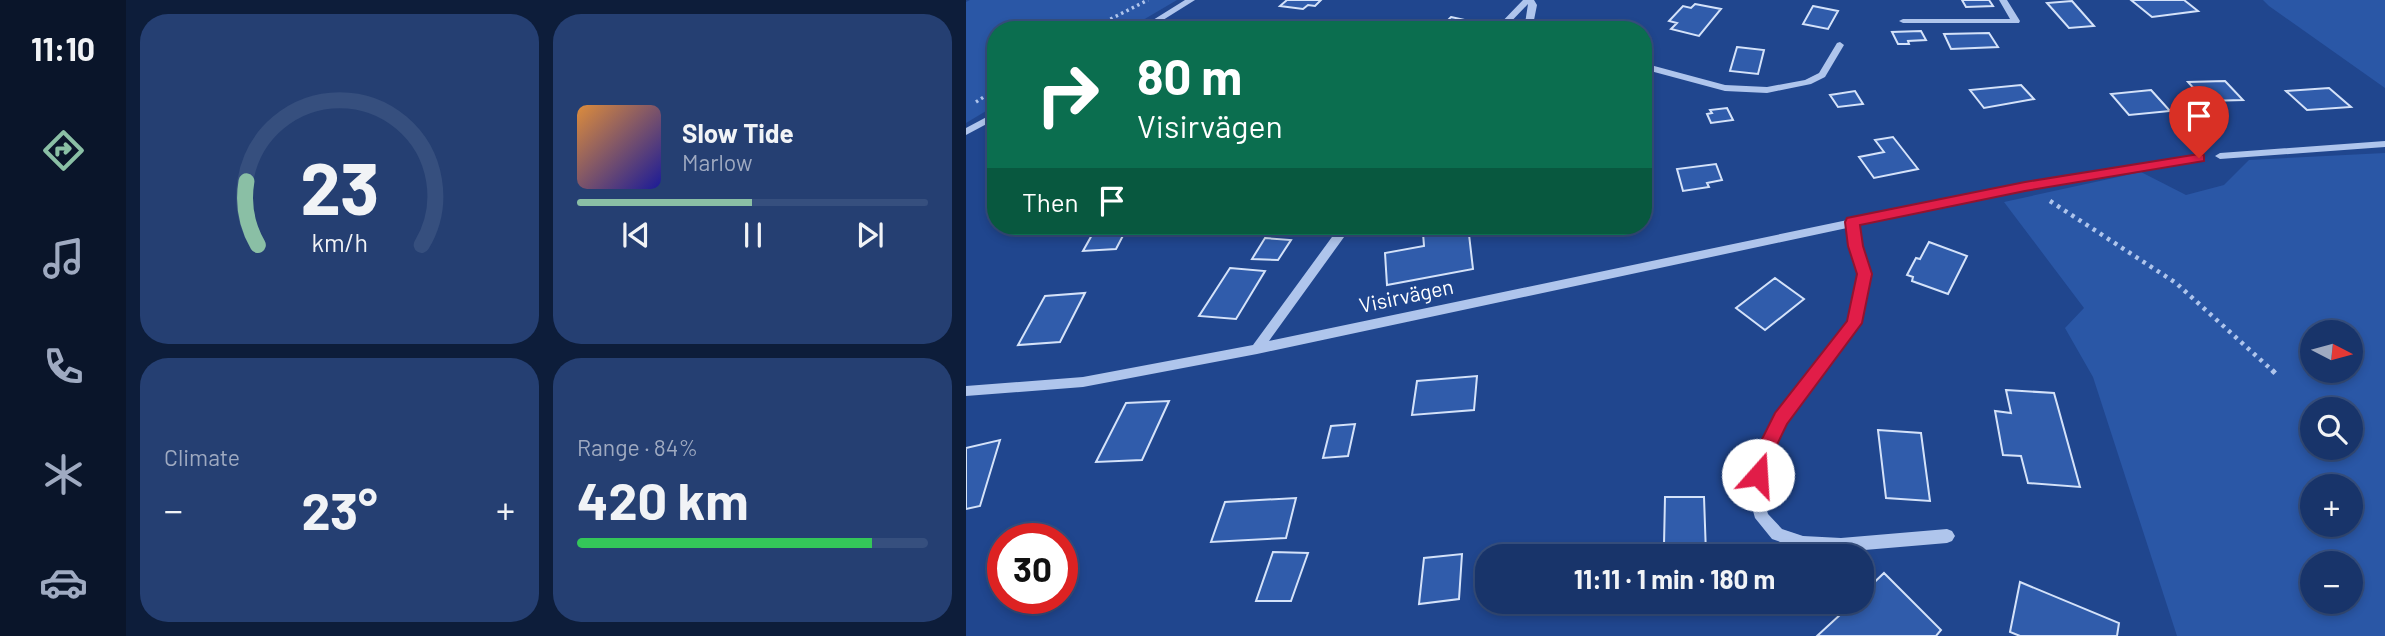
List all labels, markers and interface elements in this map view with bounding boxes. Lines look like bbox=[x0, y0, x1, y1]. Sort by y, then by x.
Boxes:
text: 11:10 bbox=[31, 29, 95, 67]
text: 80 m bbox=[1137, 46, 1242, 105]
icon: right bbox=[1022, 49, 1113, 140]
pin bbox=[2169, 86, 2229, 158]
icon: arrive bbox=[2180, 97, 2218, 135]
text: Visirvägen bbox=[1137, 106, 1283, 144]
text: Slow Tide bbox=[682, 117, 794, 148]
icon: directions bbox=[39, 126, 88, 175]
text: 23 bbox=[300, 143, 379, 231]
text: Marlow bbox=[682, 148, 753, 176]
icon: arrive bbox=[1093, 182, 1131, 220]
text: Then bbox=[1022, 186, 1079, 217]
icon: previous bbox=[617, 216, 655, 254]
icon: pause bbox=[734, 216, 772, 254]
icon: next bbox=[851, 216, 889, 254]
text: km/h bbox=[311, 227, 368, 257]
icon: music bbox=[39, 234, 88, 283]
street label: Visirvägen bbox=[1357, 273, 1455, 317]
north arrow bbox=[2300, 320, 2362, 383]
map controls bbox=[2300, 320, 2363, 614]
icon: phone bbox=[39, 342, 88, 391]
button: search bbox=[2300, 397, 2363, 460]
text: Range · 84% bbox=[577, 433, 698, 461]
position arrow bbox=[1721, 438, 1795, 512]
text: Climate bbox=[164, 443, 240, 471]
icon: climate bbox=[39, 450, 88, 499]
text: 420 km bbox=[577, 468, 749, 530]
button: + bbox=[2300, 474, 2363, 537]
text: 23° bbox=[301, 478, 378, 540]
text: − bbox=[164, 486, 183, 532]
text: + bbox=[496, 486, 515, 532]
speed limit sign: 30 bbox=[987, 523, 1078, 614]
button: − bbox=[2300, 551, 2363, 614]
icon: car bbox=[39, 558, 88, 607]
text: 11:11 · 1 min · 180 m bbox=[1574, 563, 1775, 594]

